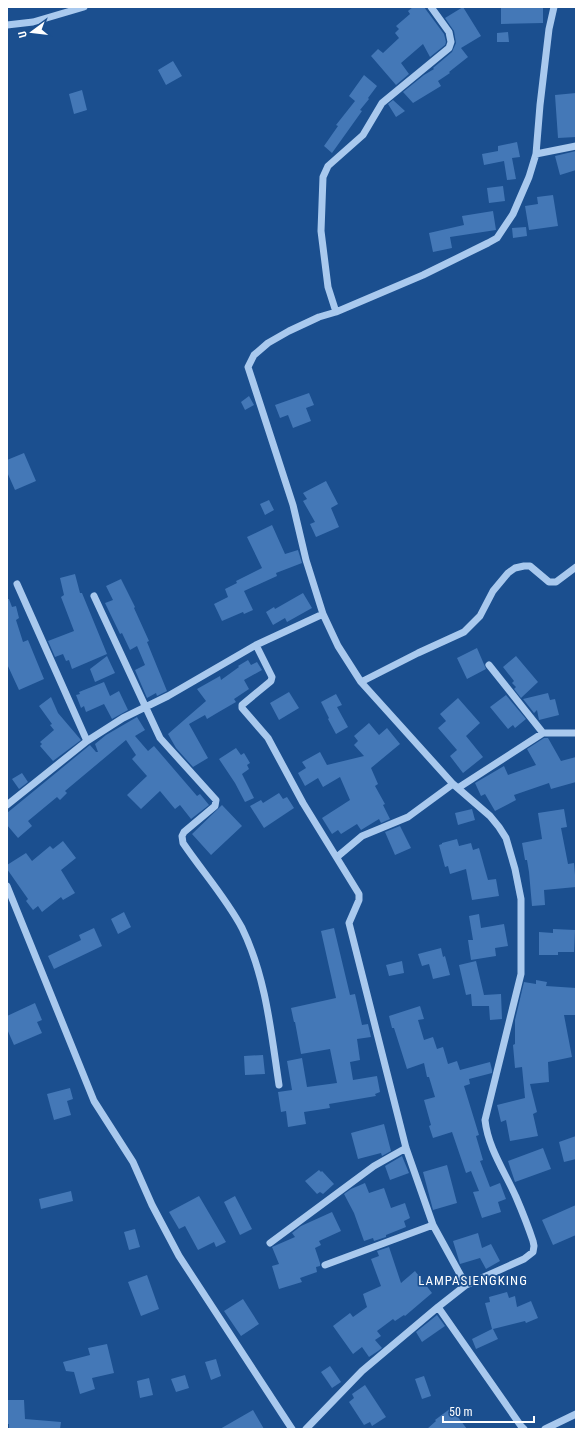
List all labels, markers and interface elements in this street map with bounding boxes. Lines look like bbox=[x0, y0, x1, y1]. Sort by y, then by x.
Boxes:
north arrow bbox=[12, 12, 52, 52]
text: U bbox=[16, 30, 30, 39]
district label: LAMPASIENGKING bbox=[418, 1273, 528, 1288]
scale bar bbox=[443, 1398, 534, 1424]
text: 50 m bbox=[449, 1405, 473, 1419]

